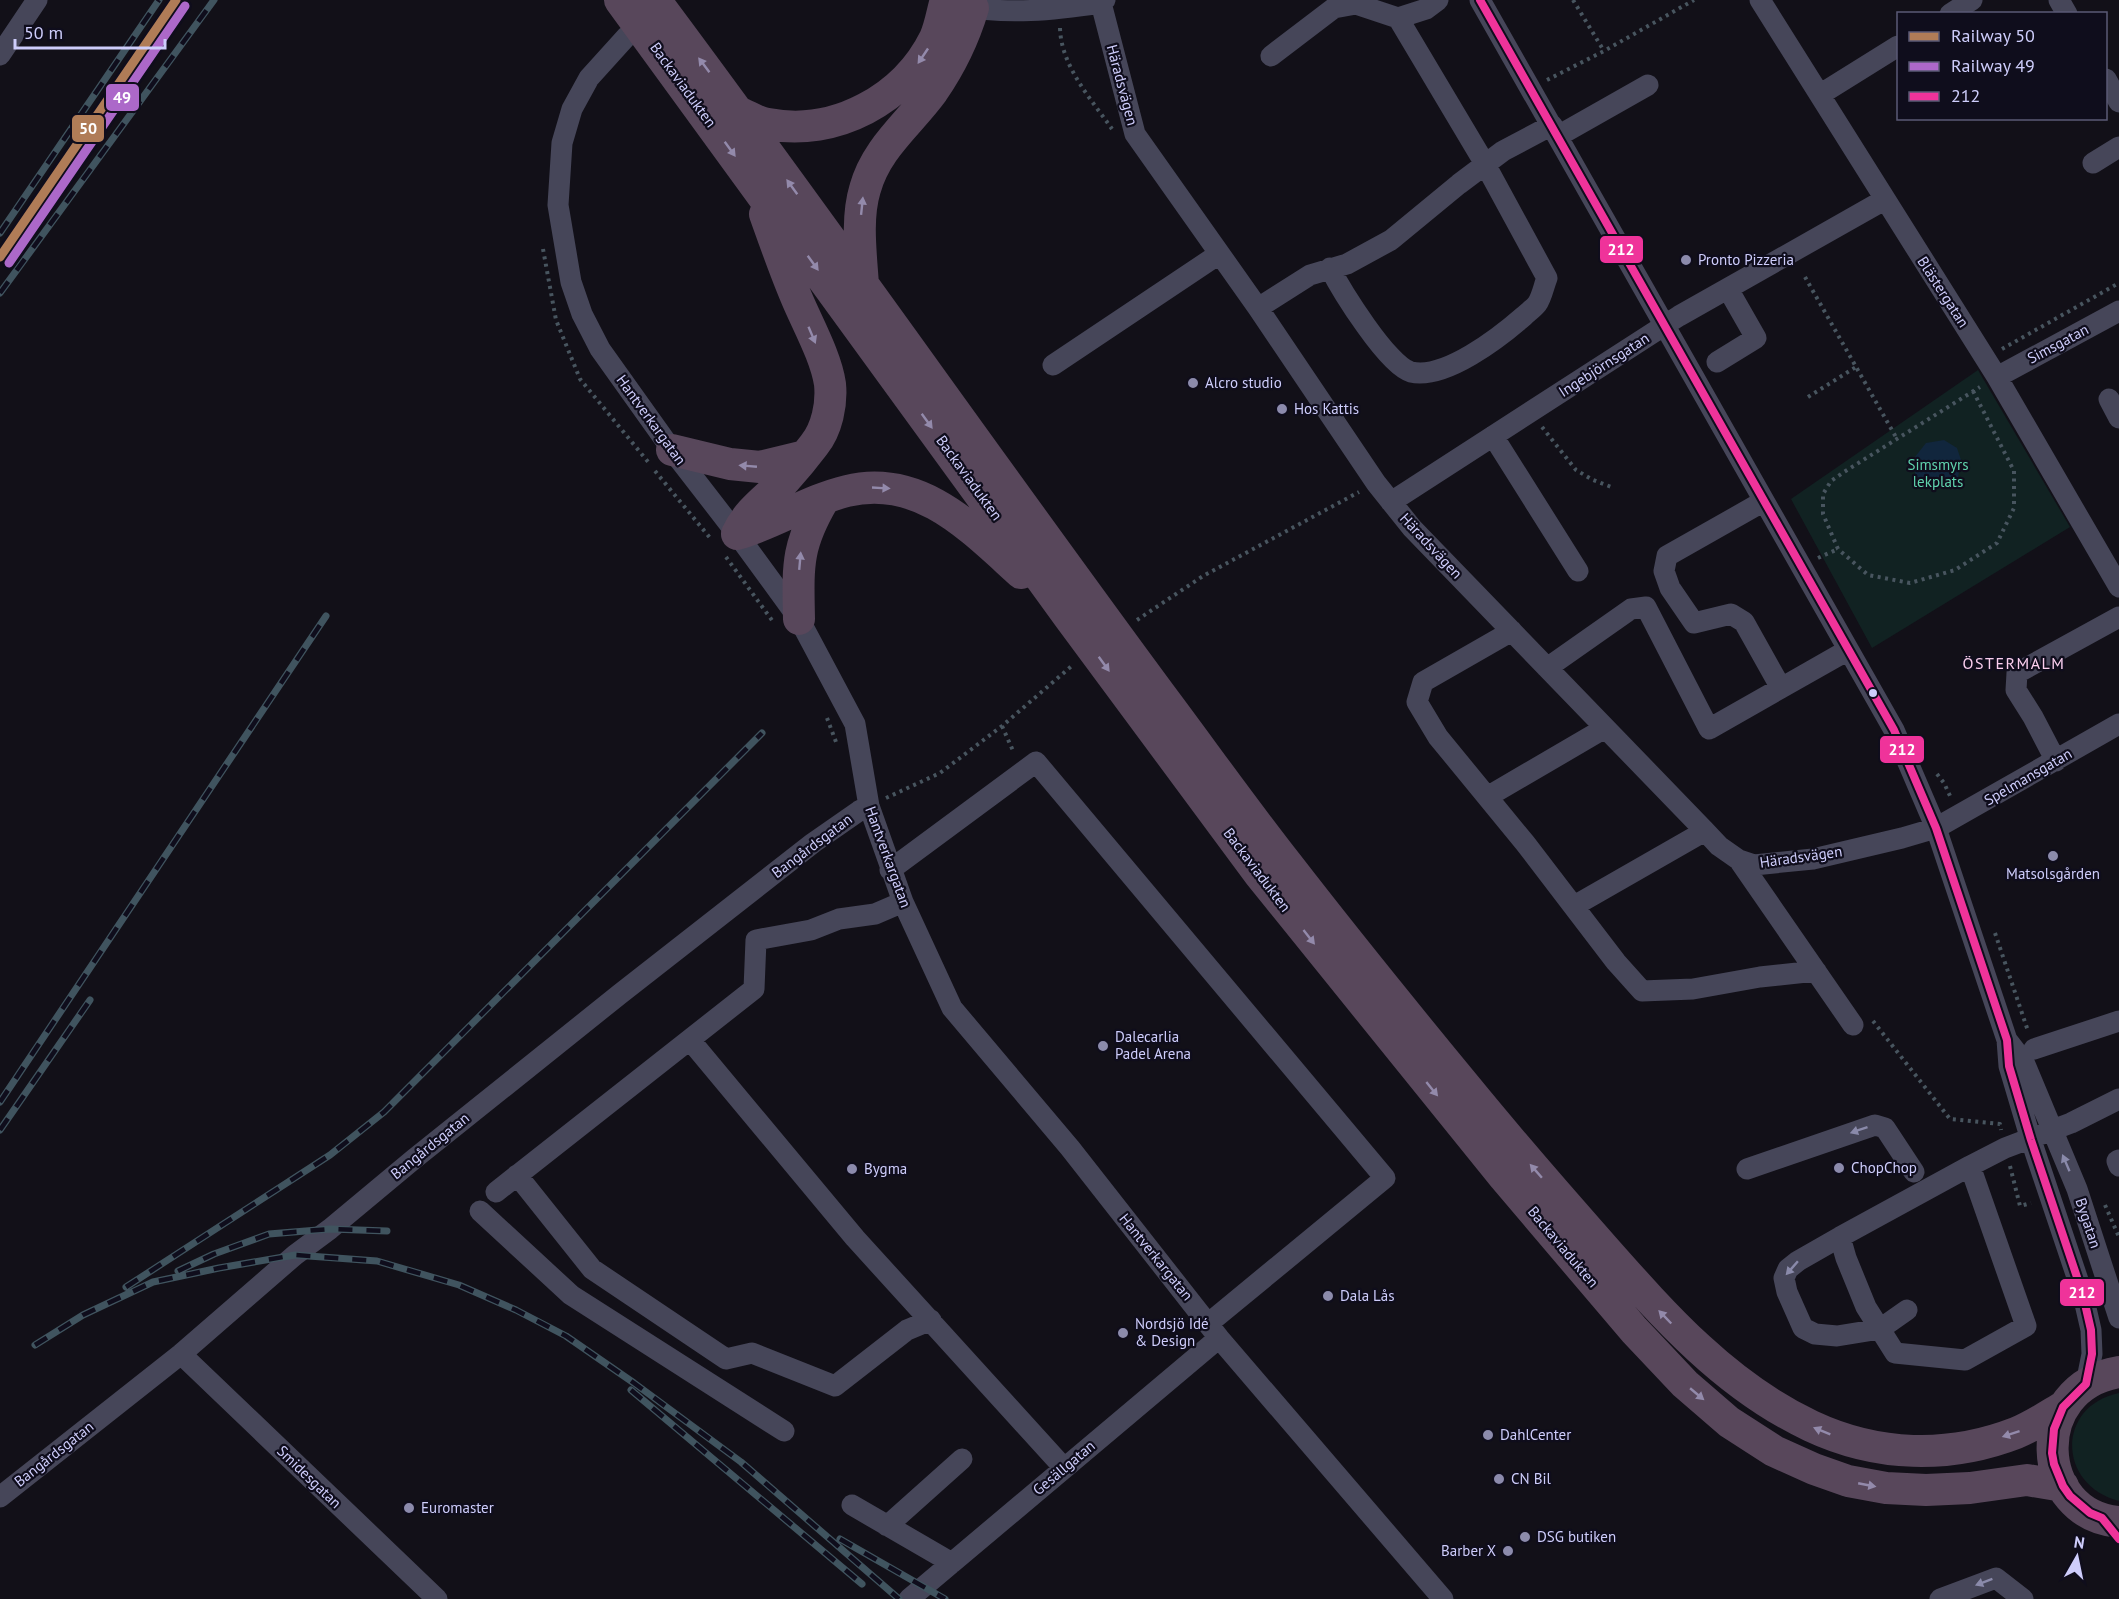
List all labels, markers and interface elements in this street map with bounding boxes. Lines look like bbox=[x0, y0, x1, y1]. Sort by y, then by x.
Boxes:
scale bar bbox=[15, 12, 165, 50]
legend bbox=[1897, 12, 2107, 120]
text: 50 m bbox=[24, 21, 63, 44]
text: Railway 50 bbox=[1951, 24, 2035, 47]
street label: Backaviadukten bbox=[646, 39, 721, 131]
street label: Häradsvägen bbox=[1103, 42, 1142, 127]
one-way arrow bbox=[918, 48, 929, 64]
text: Railway 49 bbox=[1951, 54, 2035, 77]
one-way arrow bbox=[698, 58, 710, 73]
line badge: 49 bbox=[105, 83, 140, 112]
text: 212 bbox=[1951, 84, 1980, 107]
text: 49 bbox=[113, 87, 131, 107]
line badge: 50 bbox=[71, 114, 105, 143]
text: 50 bbox=[79, 118, 97, 138]
one-way arrow bbox=[724, 140, 736, 156]
one-way arrow bbox=[786, 179, 798, 195]
one-way arrow bbox=[858, 196, 867, 215]
line badge: 212 bbox=[1599, 235, 1644, 264]
text: 212 bbox=[1607, 239, 1635, 259]
place label: Pronto Pizzeria bbox=[1698, 250, 1794, 269]
marker: Pronto Pizzeria bbox=[1679, 253, 1693, 267]
street label: Blästergatan bbox=[1913, 253, 1973, 331]
one-way arrow bbox=[807, 255, 819, 271]
street label: Simsgatan bbox=[2024, 320, 2092, 368]
one-way arrow bbox=[807, 326, 817, 344]
street label: Ingebjörnsgatan bbox=[1555, 328, 1653, 401]
street label: Hantverkargatan bbox=[612, 371, 690, 468]
place label: Alcro studio bbox=[1205, 373, 1282, 392]
marker: Alcro studio bbox=[1186, 376, 1200, 390]
place label: Hos Kattis bbox=[1294, 399, 1359, 418]
marker: Hos Kattis bbox=[1275, 402, 1289, 416]
one-way arrow bbox=[921, 413, 933, 429]
street label: Backaviadukten bbox=[932, 432, 1007, 524]
park label: Simsmyrs lekplats bbox=[1907, 455, 1969, 491]
one-way arrow bbox=[739, 461, 758, 471]
one-way arrow bbox=[872, 484, 891, 493]
street label: Häradsvägen bbox=[1396, 509, 1467, 582]
one-way arrow bbox=[795, 551, 805, 570]
district label: ÖSTERMALM bbox=[1963, 653, 2065, 673]
one-way arrow bbox=[1098, 655, 1110, 671]
unlabelled marker bbox=[1867, 687, 1879, 699]
line badge: 212 bbox=[1879, 735, 1925, 764]
text: 212 bbox=[1888, 739, 1916, 759]
street label: Spelmansgatan bbox=[1980, 744, 2075, 809]
street label: Hantverkargatan bbox=[861, 804, 916, 910]
street label: Bangårdsgatan bbox=[768, 809, 856, 882]
street label: Backaviadukten bbox=[1220, 824, 1295, 915]
street label: Häradsvägen bbox=[1759, 841, 1843, 872]
marker: Matsolsgården bbox=[2046, 849, 2060, 863]
place label: Matsolsgården bbox=[2006, 864, 2100, 883]
one-way arrow bbox=[1303, 929, 1316, 945]
place label: Dalecarlia Padel Arena bbox=[1115, 1027, 1191, 1063]
marker: Dalecarlia Padel Arena bbox=[1096, 1039, 1110, 1053]
one-way arrow bbox=[1425, 1081, 1438, 1097]
street label: Bangårdsgatan bbox=[387, 1108, 473, 1183]
one-way arrow bbox=[1850, 1125, 1868, 1135]
one-way arrow bbox=[2061, 1154, 2071, 1172]
place label: ChopChop bbox=[1851, 1158, 1917, 1177]
place label: Bygma bbox=[864, 1159, 907, 1178]
marker: ChopChop bbox=[1832, 1161, 1846, 1175]
marker: Bygma bbox=[845, 1162, 859, 1176]
one-way arrow bbox=[1530, 1164, 1543, 1179]
street label: Bygatan bbox=[2071, 1195, 2106, 1250]
street label: Backaviadukten bbox=[1524, 1202, 1603, 1291]
street label: Hantverkargatan bbox=[1115, 1209, 1197, 1304]
one-way arrow bbox=[1785, 1261, 1798, 1276]
line badge: 212 bbox=[2059, 1278, 2105, 1307]
text: 212 bbox=[2068, 1282, 2096, 1302]
place label: Dala Lås bbox=[1340, 1286, 1395, 1305]
marker: Dala Lås bbox=[1321, 1289, 1335, 1303]
one-way arrow bbox=[1658, 1309, 1672, 1324]
place label: Nordsjö Idé & Design bbox=[1135, 1314, 1209, 1350]
marker: Nordsjö Idé & Design bbox=[1116, 1326, 1130, 1340]
one-way arrow bbox=[1689, 1388, 1705, 1401]
street label: Bangårdsgatan bbox=[10, 1417, 97, 1491]
place label: DahlCenter bbox=[1500, 1425, 1571, 1444]
one-way arrow bbox=[1812, 1426, 1830, 1436]
marker: DahlCenter bbox=[1481, 1428, 1495, 1442]
one-way arrow bbox=[2002, 1430, 2020, 1440]
street label: Gesällgatan bbox=[1029, 1436, 1099, 1499]
street label: Smidesgatan bbox=[273, 1441, 346, 1512]
place label: CN Bil bbox=[1511, 1469, 1551, 1488]
marker: CN Bil bbox=[1492, 1472, 1506, 1486]
one-way arrow bbox=[1858, 1481, 1877, 1490]
place label: Euromaster bbox=[421, 1498, 494, 1517]
marker: Euromaster bbox=[402, 1501, 416, 1515]
place label: DSG butiken bbox=[1537, 1527, 1616, 1546]
north arrow bbox=[2047, 1527, 2107, 1587]
marker: DSG butiken bbox=[1518, 1530, 1532, 1544]
text: N bbox=[2073, 1531, 2086, 1553]
place label: Barber X bbox=[1441, 1541, 1496, 1560]
marker: Barber X bbox=[1501, 1544, 1515, 1558]
one-way arrow bbox=[1974, 1578, 1992, 1588]

